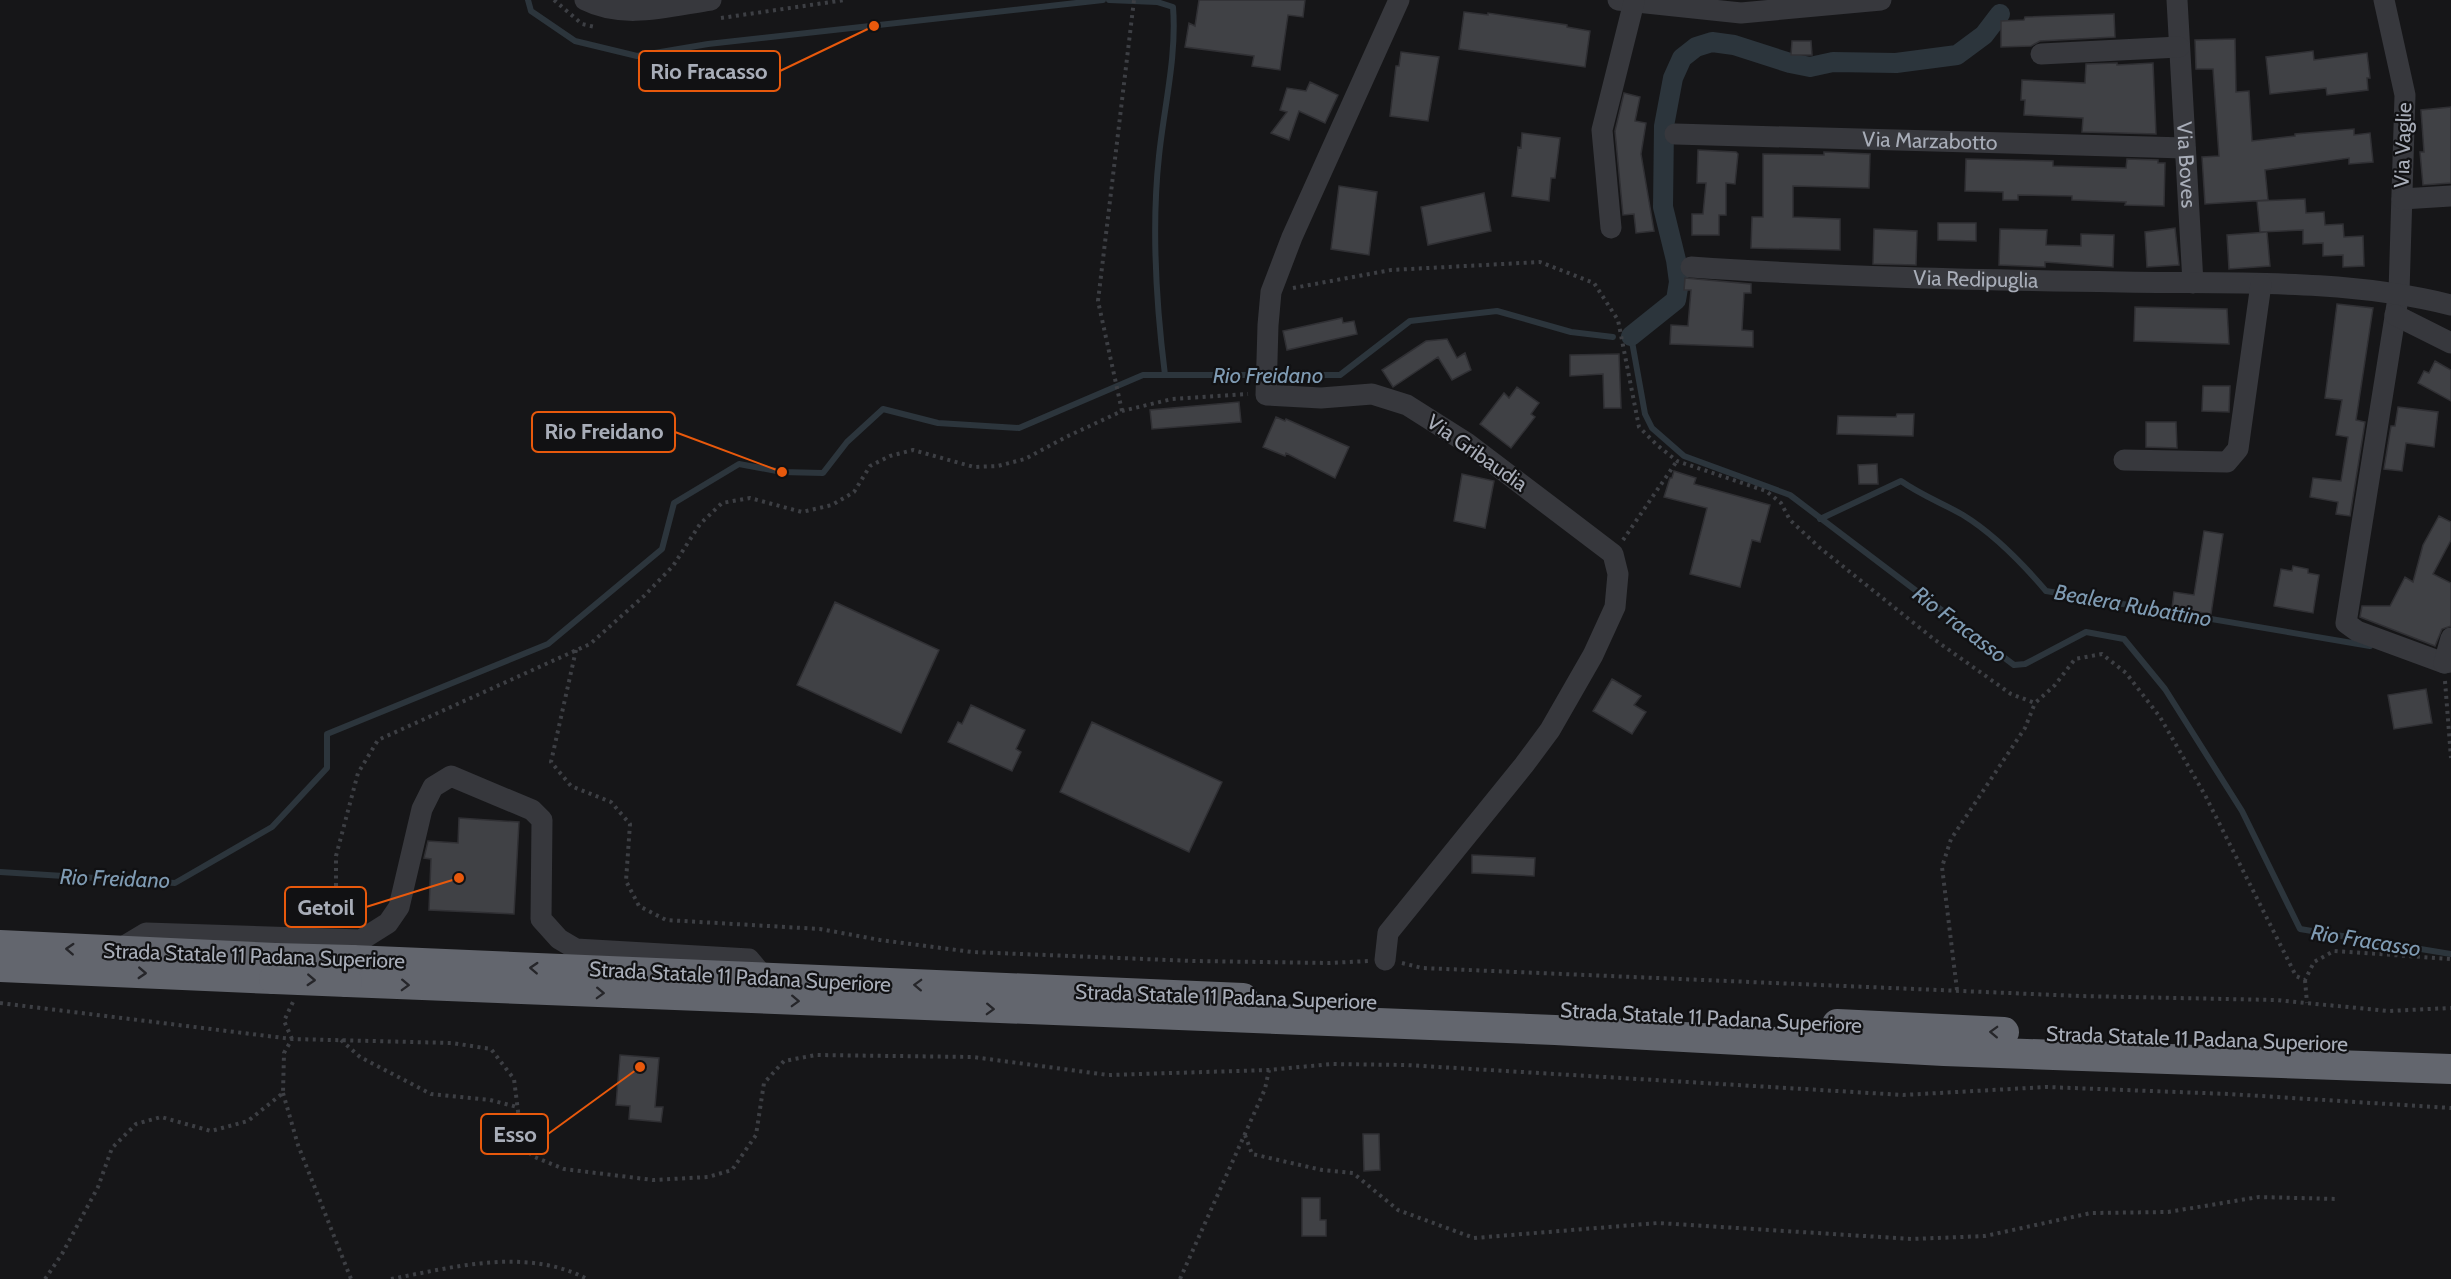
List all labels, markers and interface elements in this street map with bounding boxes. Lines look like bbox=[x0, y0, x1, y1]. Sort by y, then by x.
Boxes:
callout: Rio Fracasso bbox=[639, 51, 780, 91]
text: Rio Fracasso bbox=[650, 58, 768, 85]
street label: Via Vaglie bbox=[2389, 102, 2416, 188]
street label: Via Boves bbox=[2172, 121, 2202, 209]
street label: Via Marzabotto bbox=[1862, 126, 1998, 155]
street label: Via Redipuglia bbox=[1913, 265, 2038, 293]
water label: Rio Freidano bbox=[1213, 362, 1323, 389]
street label: Via Gribaudia bbox=[1422, 409, 1532, 496]
callout: Rio Freidano bbox=[532, 412, 675, 452]
text: Rio Freidano bbox=[544, 418, 664, 445]
water label: Bealera Rubattino bbox=[2052, 578, 2214, 633]
water label: Rio Fracasso bbox=[1907, 580, 2012, 669]
water label: Rio Freidano bbox=[59, 863, 171, 894]
callout: Getoil bbox=[285, 887, 366, 927]
text: Getoil bbox=[297, 894, 355, 921]
water label: Rio Fracasso bbox=[2309, 918, 2423, 963]
street label: Strada Statale 11 Padana Superiore bbox=[103, 938, 406, 973]
one-way arrow bbox=[65, 942, 74, 955]
street label: Strada Statale 11 Padana Superiore bbox=[588, 956, 892, 997]
one-way arrow bbox=[530, 962, 539, 975]
one-way arrow bbox=[138, 966, 147, 979]
one-way arrow bbox=[306, 974, 315, 987]
one-way arrow bbox=[401, 978, 410, 991]
one-way arrow bbox=[913, 979, 922, 991]
street label: Strada Statale 11 Padana Superiore bbox=[1075, 979, 1378, 1014]
one-way arrow bbox=[596, 986, 605, 999]
one-way arrow bbox=[790, 995, 799, 1007]
street label: Strada Statale 11 Padana Superiore bbox=[1559, 997, 1863, 1038]
one-way arrow bbox=[985, 1003, 994, 1015]
street label: Strada Statale 11 Padana Superiore bbox=[2046, 1021, 2349, 1056]
one-way arrow bbox=[1989, 1025, 1998, 1038]
callout: Esso bbox=[481, 1114, 548, 1154]
text: Esso bbox=[493, 1121, 537, 1148]

